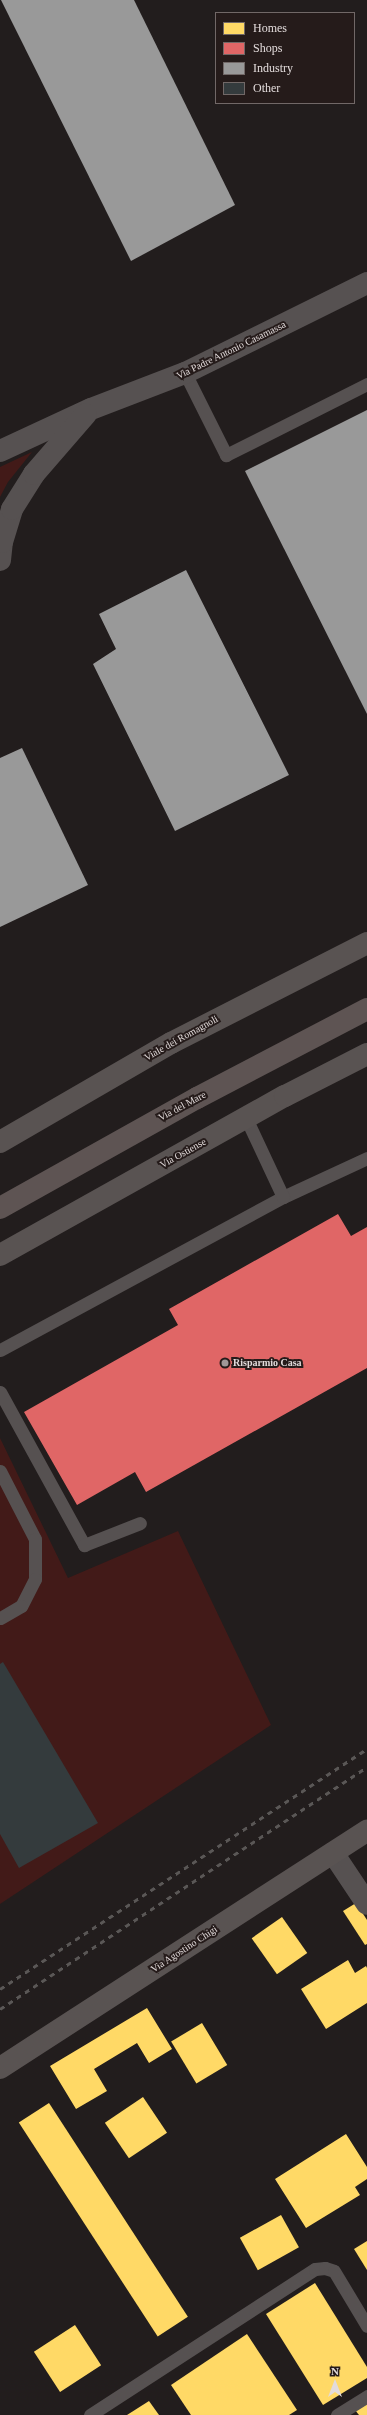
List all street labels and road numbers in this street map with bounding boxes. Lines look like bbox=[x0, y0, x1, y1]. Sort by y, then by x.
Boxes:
street label: Via Padre Antonio Casamassa bbox=[174, 318, 288, 382]
street label: Viale dei Romagnoli bbox=[142, 1013, 220, 1063]
street label: Via del Mare bbox=[156, 1088, 208, 1124]
street label: Via Ostiense bbox=[158, 1135, 208, 1171]
street label: Via Agostino Chigi bbox=[148, 1923, 220, 1975]

